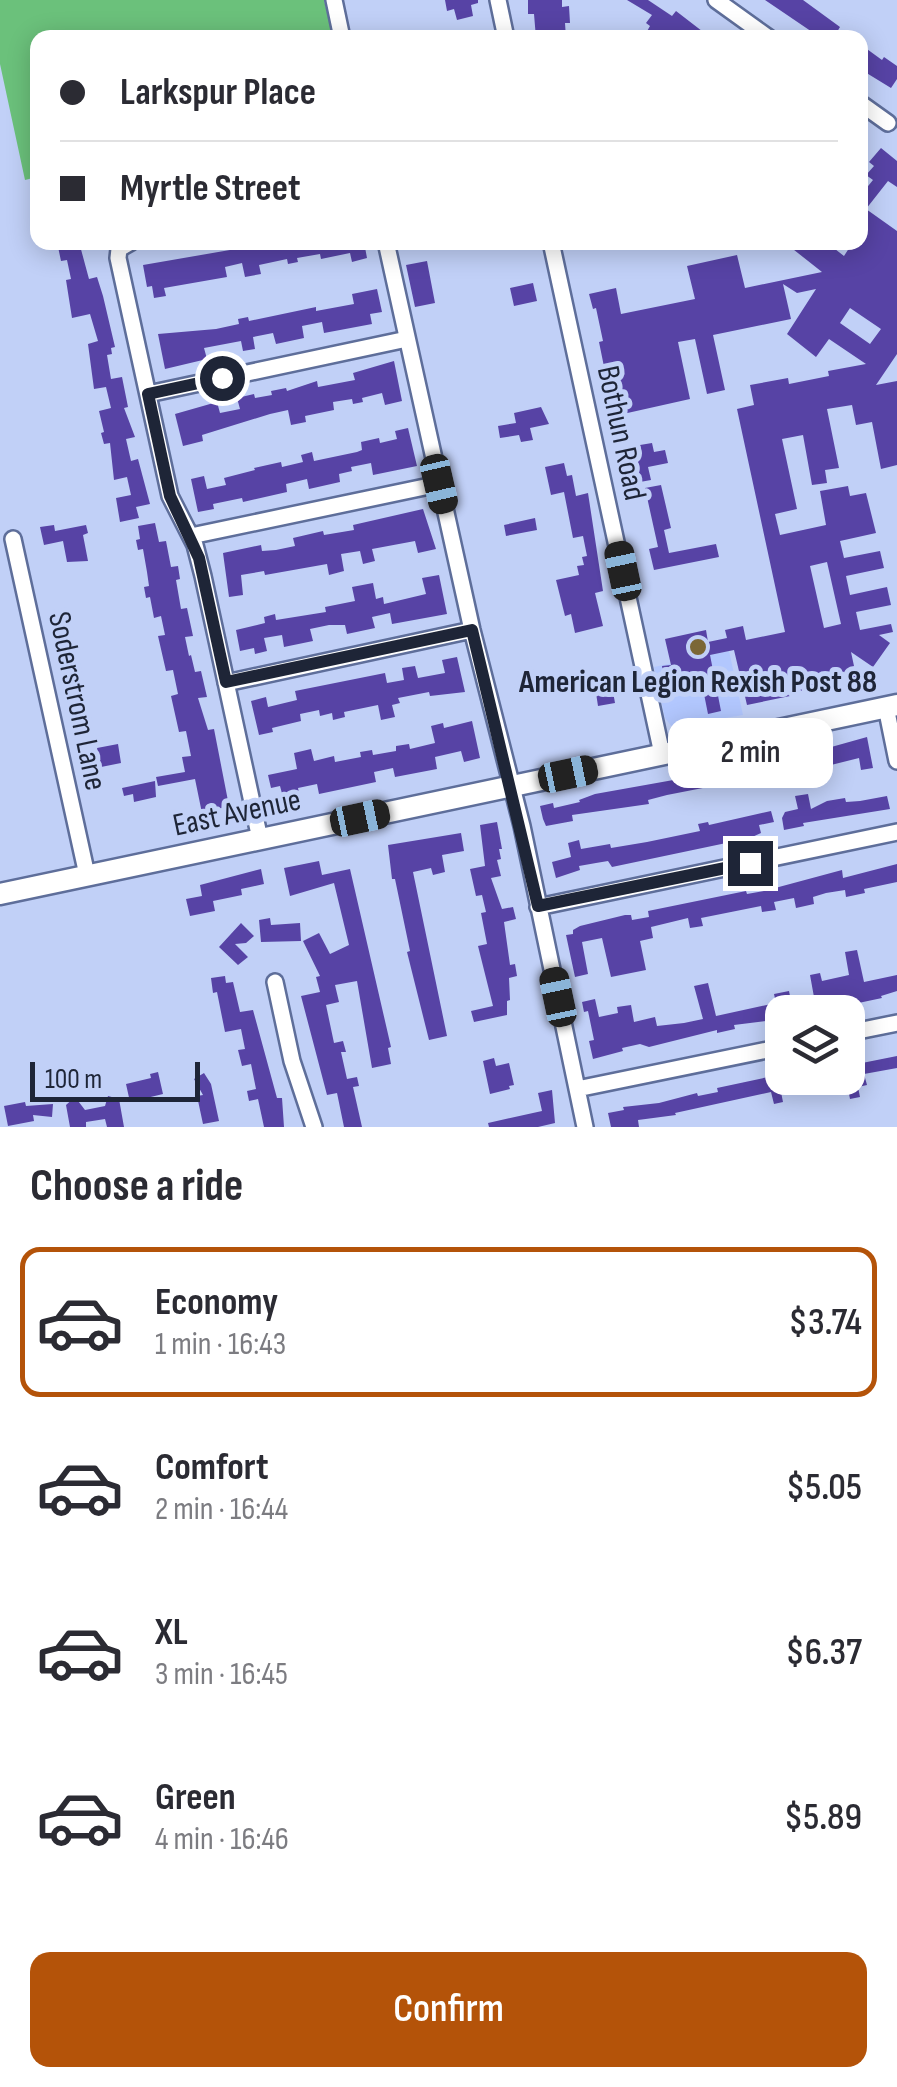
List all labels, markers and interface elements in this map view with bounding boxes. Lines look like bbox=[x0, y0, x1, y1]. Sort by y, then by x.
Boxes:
text: Larkspur Place bbox=[120, 70, 316, 115]
text: Myrtle Street bbox=[120, 166, 301, 211]
route start bbox=[200, 356, 245, 401]
street label: Bothun Road bbox=[588, 362, 654, 504]
car bbox=[418, 451, 460, 517]
car bbox=[602, 539, 644, 603]
street label: Soderstrom Lane bbox=[39, 608, 115, 794]
marker: American Legion Rexish Post 88 bbox=[687, 636, 709, 658]
place label: American Legion Rexish Post 88 bbox=[518, 663, 877, 702]
callout: 2 min bbox=[668, 718, 832, 788]
text: 2 min bbox=[721, 733, 780, 772]
car bbox=[536, 753, 600, 795]
street label: East Avenue bbox=[170, 780, 304, 846]
car bbox=[328, 797, 392, 839]
route end bbox=[728, 841, 773, 886]
car bbox=[537, 965, 579, 1029]
map controls bbox=[765, 995, 865, 1095]
button: layers bbox=[765, 995, 865, 1095]
scale bar bbox=[30, 1057, 200, 1102]
text: 100 m bbox=[45, 1063, 102, 1096]
text: Choose a ride bbox=[30, 1159, 243, 1214]
icon: car bbox=[35, 1277, 125, 1367]
text: Economy bbox=[155, 1280, 278, 1325]
text: $3.74 bbox=[789, 1300, 862, 1345]
text: 1 min · 16:43 bbox=[155, 1325, 286, 1364]
icon: car bbox=[35, 1442, 125, 1532]
text: Comfort bbox=[155, 1445, 269, 1490]
text: $5.05 bbox=[786, 1465, 862, 1510]
text: 2 min · 16:44 bbox=[155, 1490, 288, 1529]
icon: car bbox=[35, 1607, 125, 1697]
text: XL bbox=[155, 1610, 188, 1655]
text: $6.37 bbox=[786, 1630, 862, 1675]
text: 3 min · 16:45 bbox=[155, 1655, 288, 1694]
icon: car bbox=[35, 1772, 125, 1862]
text: Green bbox=[155, 1775, 236, 1820]
text: $5.89 bbox=[784, 1795, 862, 1840]
text: 4 min · 16:46 bbox=[155, 1820, 289, 1859]
button: Confirm bbox=[30, 1952, 867, 2067]

